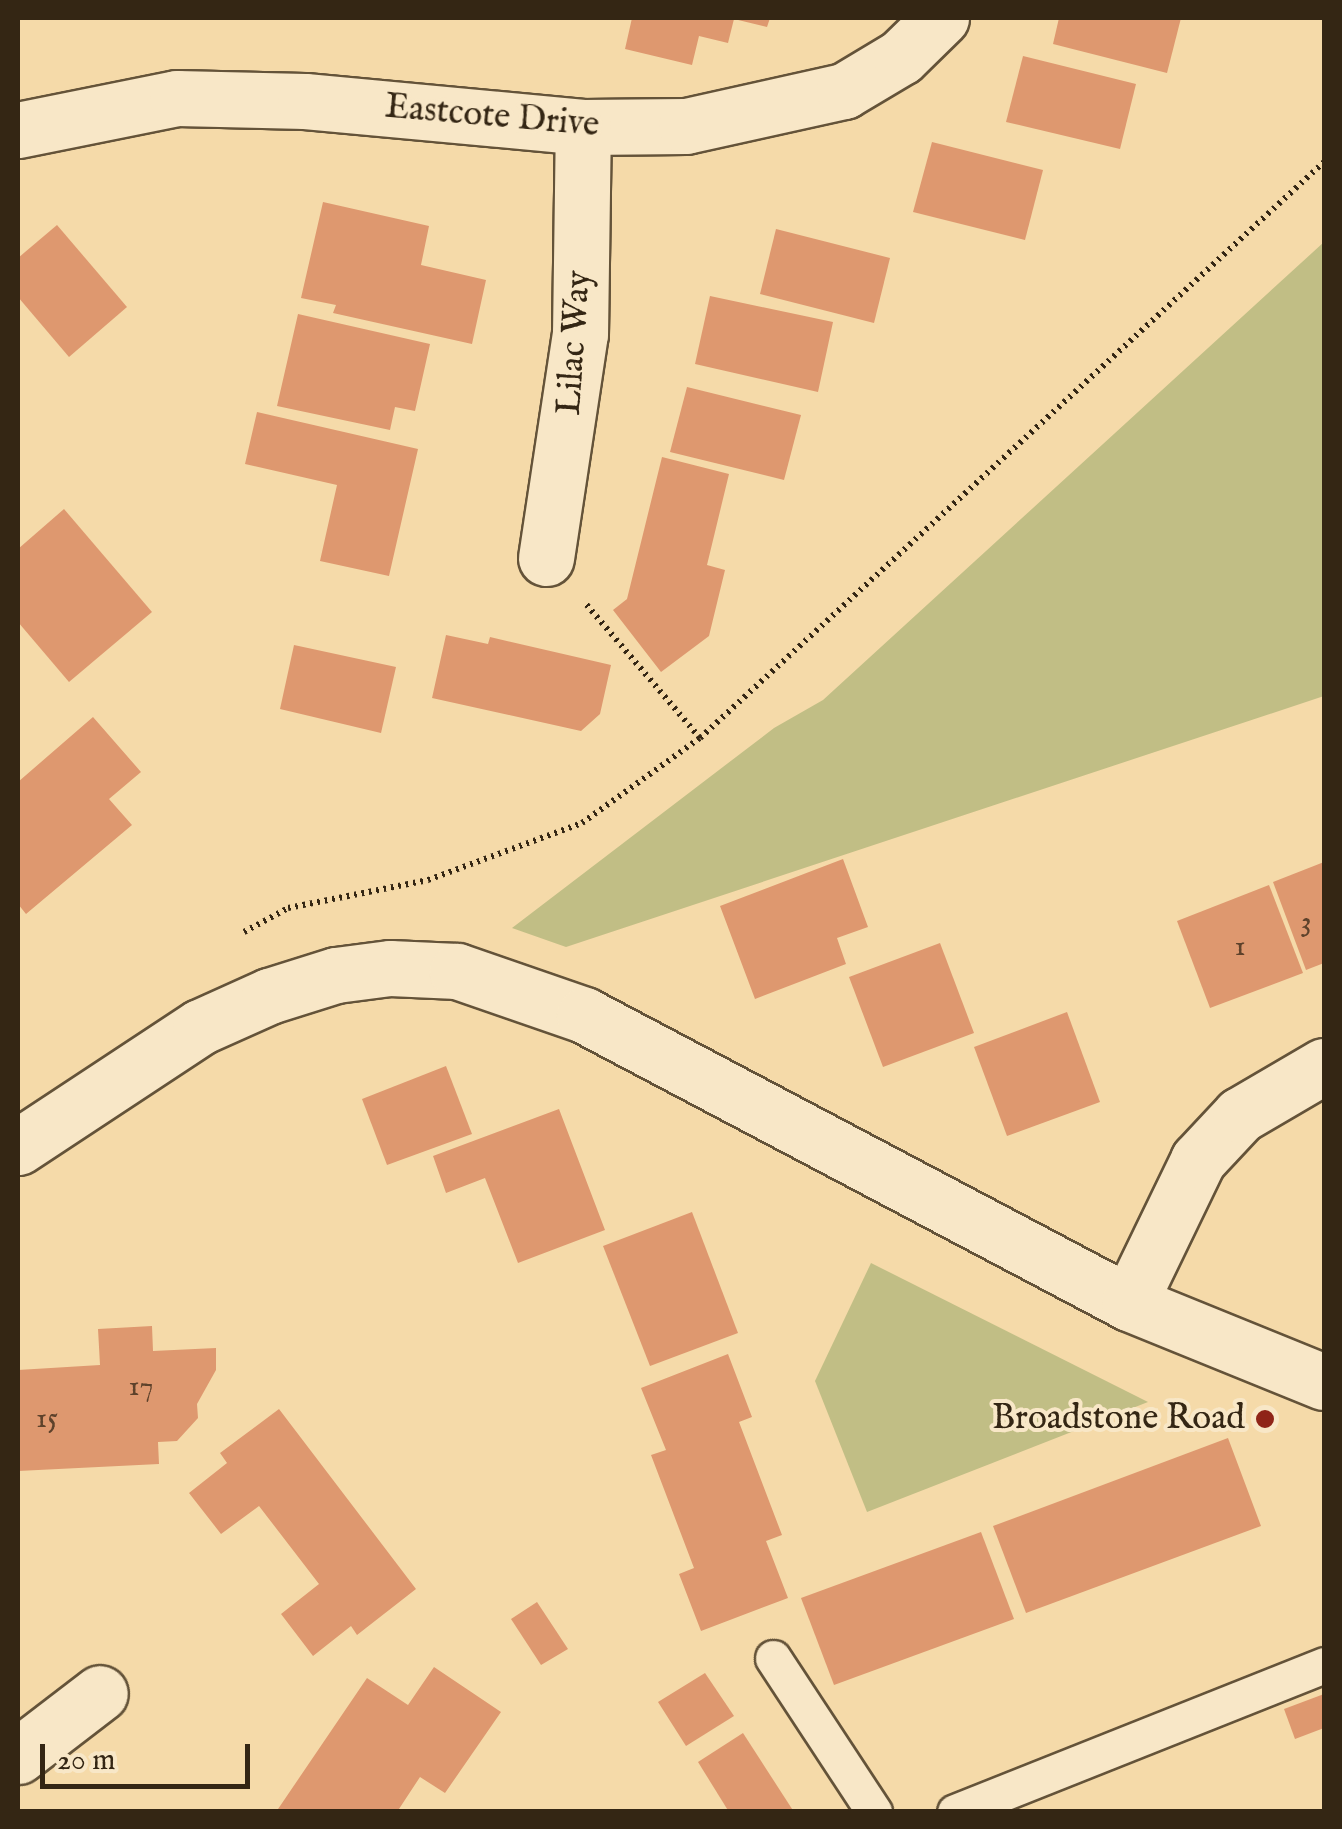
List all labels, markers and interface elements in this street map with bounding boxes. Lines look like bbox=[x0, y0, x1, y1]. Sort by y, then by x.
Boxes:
street label: Eastcote Drive bbox=[383, 87, 601, 147]
street label: Lilac Way bbox=[549, 269, 601, 417]
house number: 3 bbox=[1300, 904, 1312, 940]
house number: 1 bbox=[1234, 929, 1246, 965]
house number: 17 bbox=[128, 1369, 154, 1405]
place label: Broadstone Road bbox=[992, 1398, 1245, 1440]
house number: 15 bbox=[36, 1401, 58, 1437]
marker: Broadstone Road bbox=[1254, 1408, 1276, 1430]
scale bar bbox=[45, 1724, 255, 1786]
text: 20 m bbox=[57, 1742, 116, 1780]

